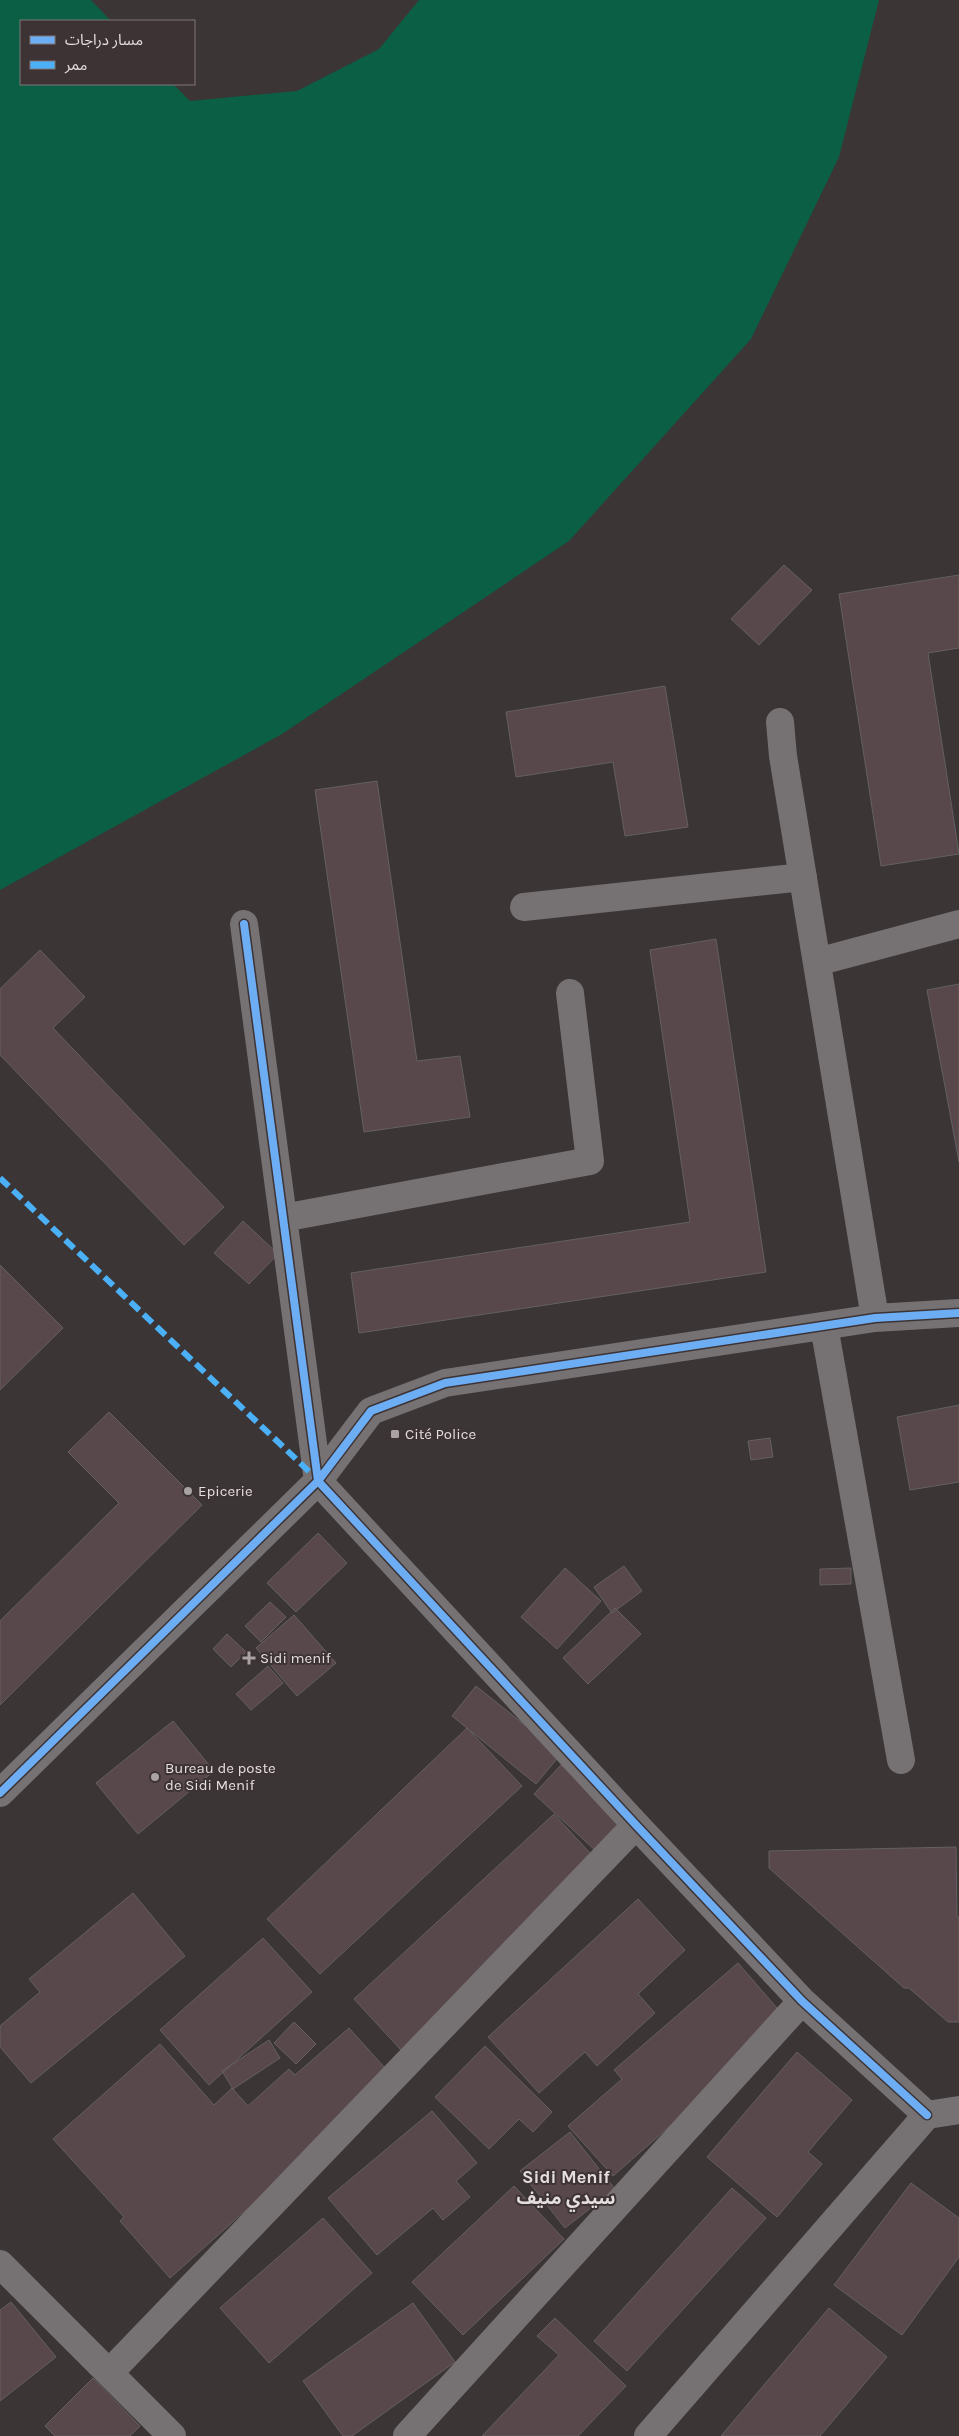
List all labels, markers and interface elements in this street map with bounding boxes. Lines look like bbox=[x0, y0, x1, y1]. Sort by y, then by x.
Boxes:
legend bbox=[20, 20, 195, 85]
text: مسار دراجات bbox=[65, 31, 143, 49]
text: ممر bbox=[64, 56, 88, 74]
place label: Cité Police bbox=[405, 1425, 476, 1443]
marker: Cité Police bbox=[389, 1428, 401, 1440]
place label: Epicerie bbox=[198, 1482, 253, 1500]
marker: Epicerie bbox=[182, 1485, 194, 1497]
place label: Sidi menif bbox=[260, 1649, 332, 1667]
marker: Sidi menif bbox=[242, 1651, 256, 1665]
place label: Bureau de poste de Sidi Menif bbox=[165, 1759, 276, 1794]
marker: Bureau de poste de Sidi Menif bbox=[149, 1771, 161, 1783]
district label: Sidi Menif سيدي منيف bbox=[517, 2166, 615, 2212]

